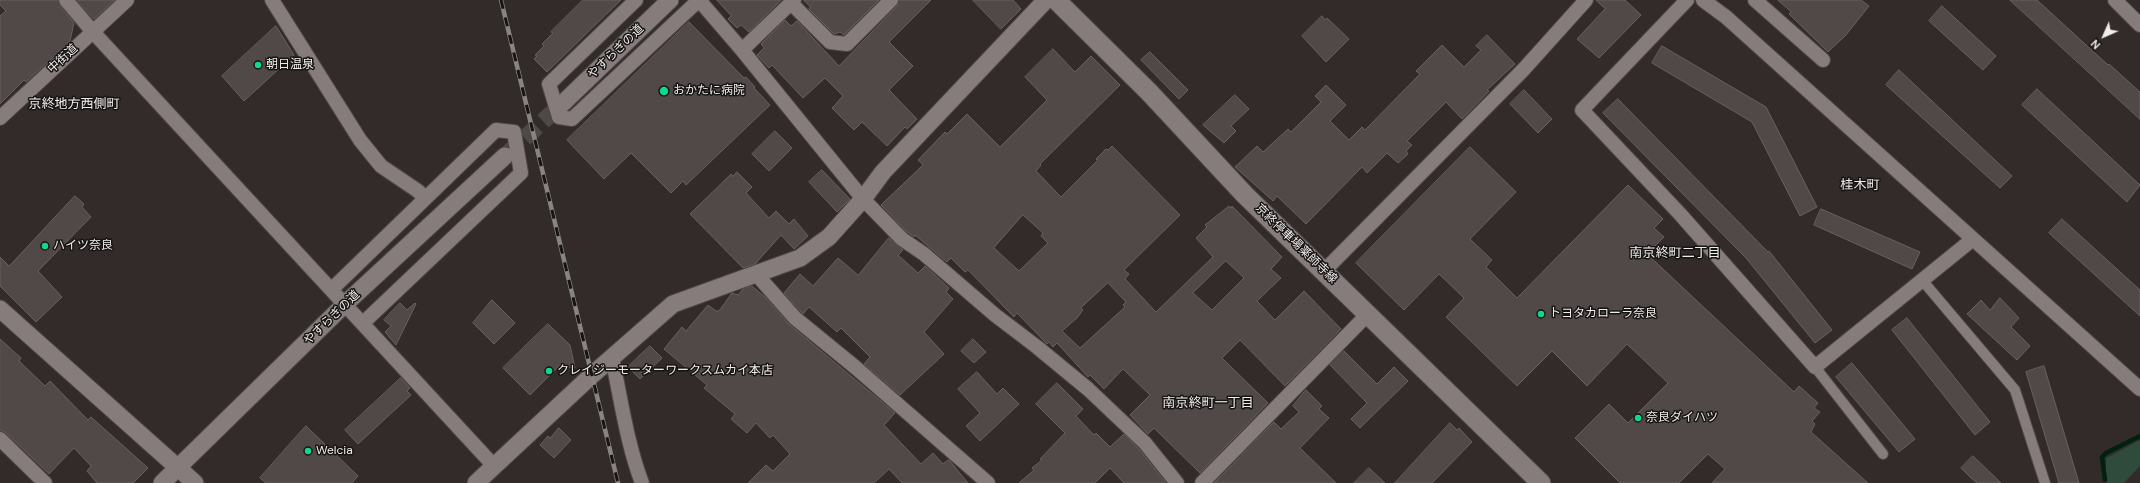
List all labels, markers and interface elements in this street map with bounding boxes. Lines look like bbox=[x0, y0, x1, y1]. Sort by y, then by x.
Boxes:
north arrow bbox=[2084, 16, 2124, 56]
street label: やすらぎの道 bbox=[585, 22, 647, 82]
text: N bbox=[2088, 37, 2103, 52]
street label: 中街道 bbox=[45, 41, 81, 77]
place label: 朝日温泉 bbox=[266, 58, 314, 72]
marker: 朝日温泉 bbox=[253, 60, 263, 70]
place label: おかたに病院 bbox=[673, 84, 745, 98]
marker: おかたに病院 bbox=[658, 85, 670, 97]
district label: 京終地方西側町 bbox=[29, 97, 119, 113]
district label: 桂木町 bbox=[1841, 178, 1879, 194]
street label: 京終停車場薬師寺線 bbox=[1252, 201, 1340, 287]
place label: ハイツ奈良 bbox=[53, 239, 113, 253]
marker: ハイツ奈良 bbox=[40, 241, 50, 251]
district label: 南京終町二丁目 bbox=[1630, 246, 1720, 262]
street label: やすらぎの道 bbox=[301, 288, 363, 348]
place label: トヨタカローラ奈良 bbox=[1549, 307, 1657, 321]
marker: トヨタカローラ奈良 bbox=[1536, 309, 1546, 319]
place label: クレイジーモーターワークスムカイ本店 bbox=[557, 364, 773, 378]
marker: クレイジーモーターワークスムカイ本店 bbox=[544, 366, 554, 376]
district label: 南京終町一丁目 bbox=[1163, 396, 1253, 412]
place label: 奈良ダイハツ bbox=[1646, 411, 1718, 425]
marker: 奈良ダイハツ bbox=[1633, 413, 1643, 423]
place label: Welcia bbox=[316, 444, 353, 458]
marker: Welcia bbox=[303, 446, 313, 456]

